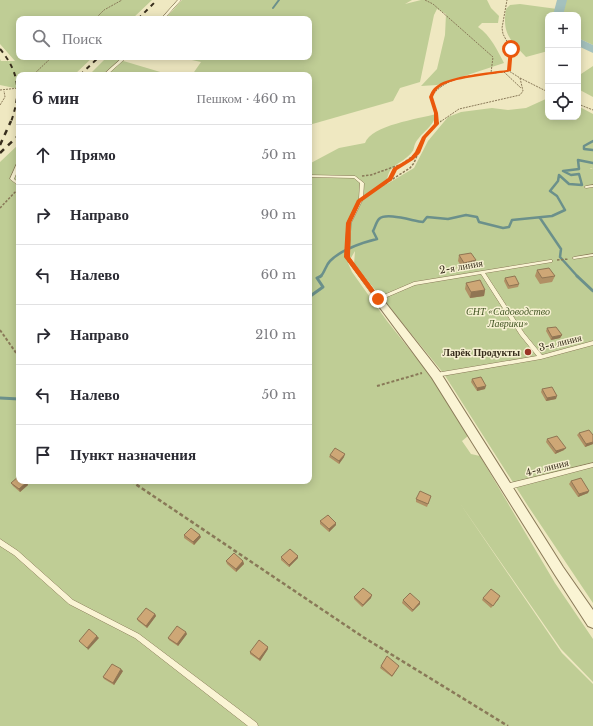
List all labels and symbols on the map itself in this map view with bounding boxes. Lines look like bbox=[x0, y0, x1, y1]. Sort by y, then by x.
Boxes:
route start bbox=[502, 40, 520, 58]
street label: 2-я линия bbox=[438, 256, 484, 277]
route end bbox=[369, 290, 387, 308]
park label: СНТ «Садоводство Лаврики» bbox=[466, 305, 550, 330]
street label: 3-я линия bbox=[537, 331, 583, 354]
place label: Ларёк Продукты bbox=[443, 346, 520, 359]
marker: Ларёк Продукты bbox=[523, 347, 533, 357]
street label: 4-я линия bbox=[524, 456, 570, 479]

